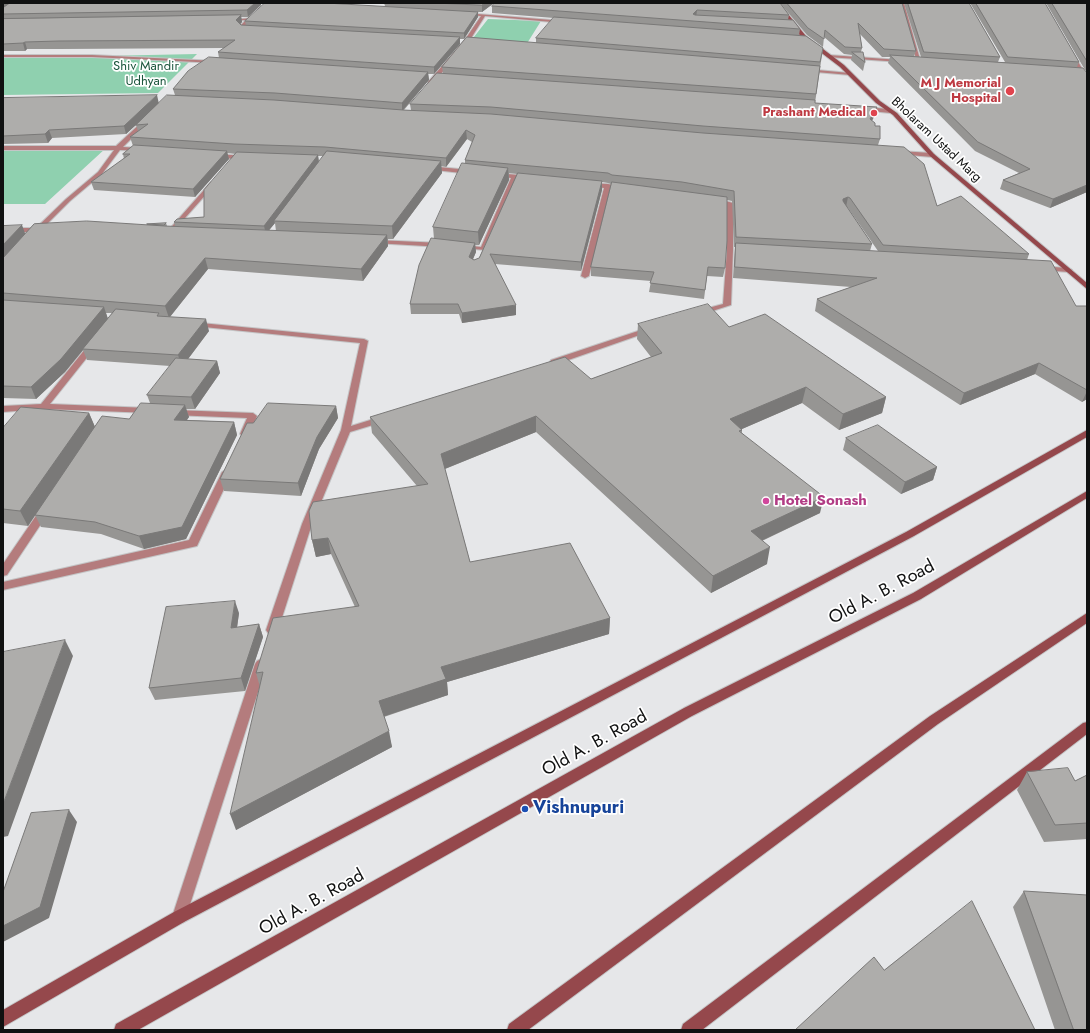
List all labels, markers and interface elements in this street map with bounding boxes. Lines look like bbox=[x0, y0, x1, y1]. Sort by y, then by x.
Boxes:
park label: Shiv Mandir Udhyan bbox=[113, 59, 179, 90]
place label: M J Memorial Hospital bbox=[921, 76, 1001, 107]
marker: M J Memorial Hospital bbox=[1004, 85, 1016, 97]
street label: Bholaram Ustad Marg bbox=[888, 94, 984, 186]
place label: Prashant Medical bbox=[762, 105, 866, 121]
marker: Prashant Medical bbox=[869, 108, 879, 118]
place label: Hotel Sonash bbox=[774, 492, 867, 510]
marker: Hotel Sonash bbox=[761, 496, 771, 506]
street label: Old A. B. Road bbox=[825, 556, 939, 630]
street label: Old A. B. Road bbox=[539, 706, 651, 782]
place label: Vishnupuri bbox=[533, 798, 624, 820]
marker: Vishnupuri bbox=[520, 804, 530, 814]
street label: Old A. B. Road bbox=[256, 865, 368, 941]

